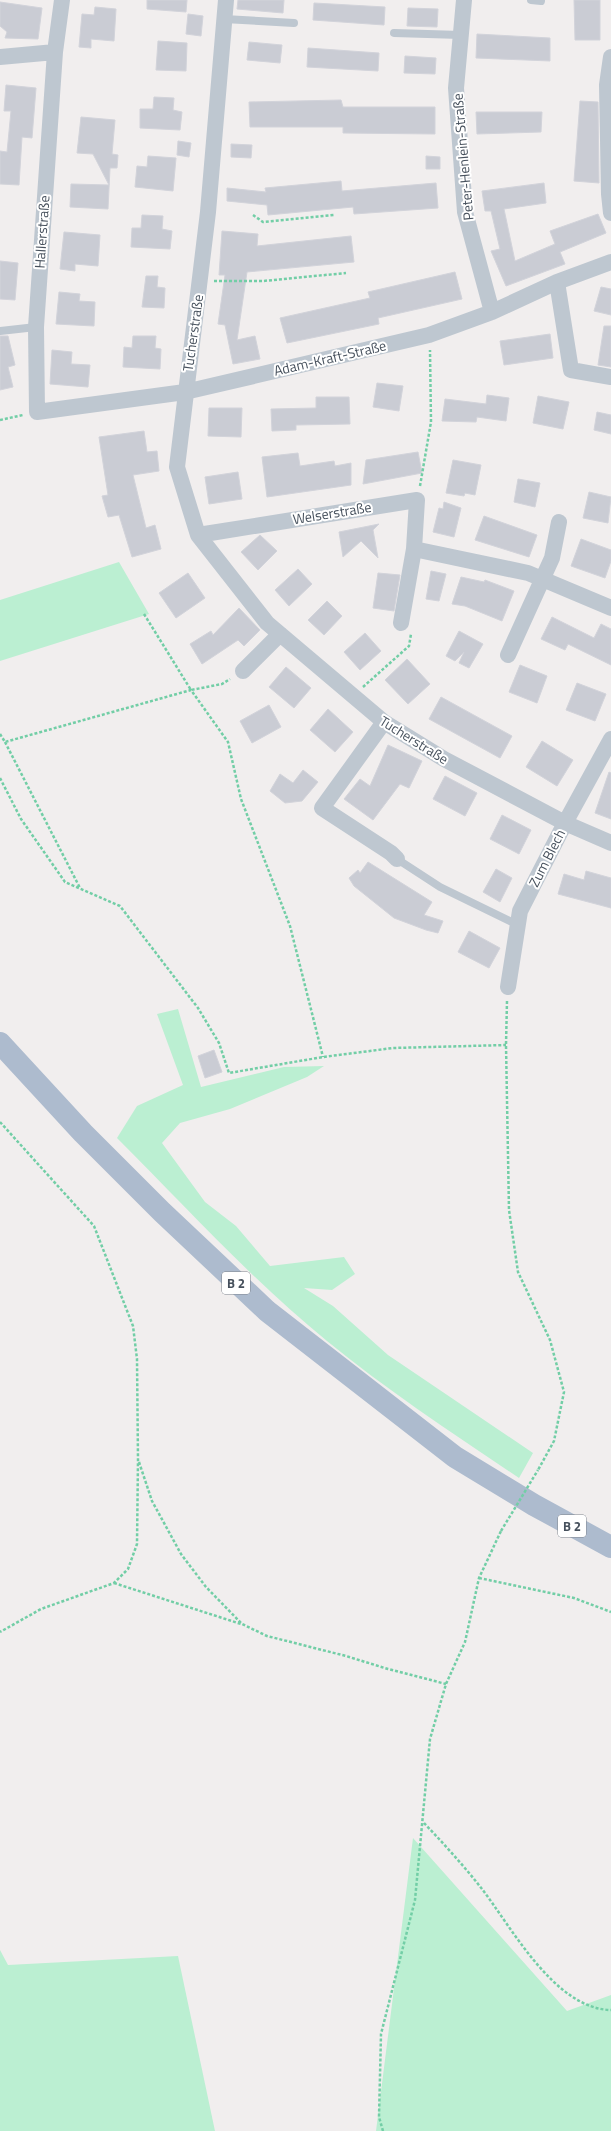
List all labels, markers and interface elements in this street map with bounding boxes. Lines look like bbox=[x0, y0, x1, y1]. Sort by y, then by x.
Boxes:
street label: Peter-Henlein-Straße bbox=[446, 93, 479, 221]
street label: Hallerstraße bbox=[28, 195, 55, 269]
street label: Tucherstraße bbox=[177, 293, 208, 373]
street label: Adam-Kraft-Straße bbox=[272, 334, 388, 381]
street label: Welserstraße bbox=[291, 496, 373, 529]
street label: Tucherstraße bbox=[376, 710, 453, 769]
street label: Zum Blech bbox=[523, 825, 570, 890]
road number: B 2 bbox=[222, 1272, 250, 1294]
road number: B 2 bbox=[558, 1515, 586, 1537]

